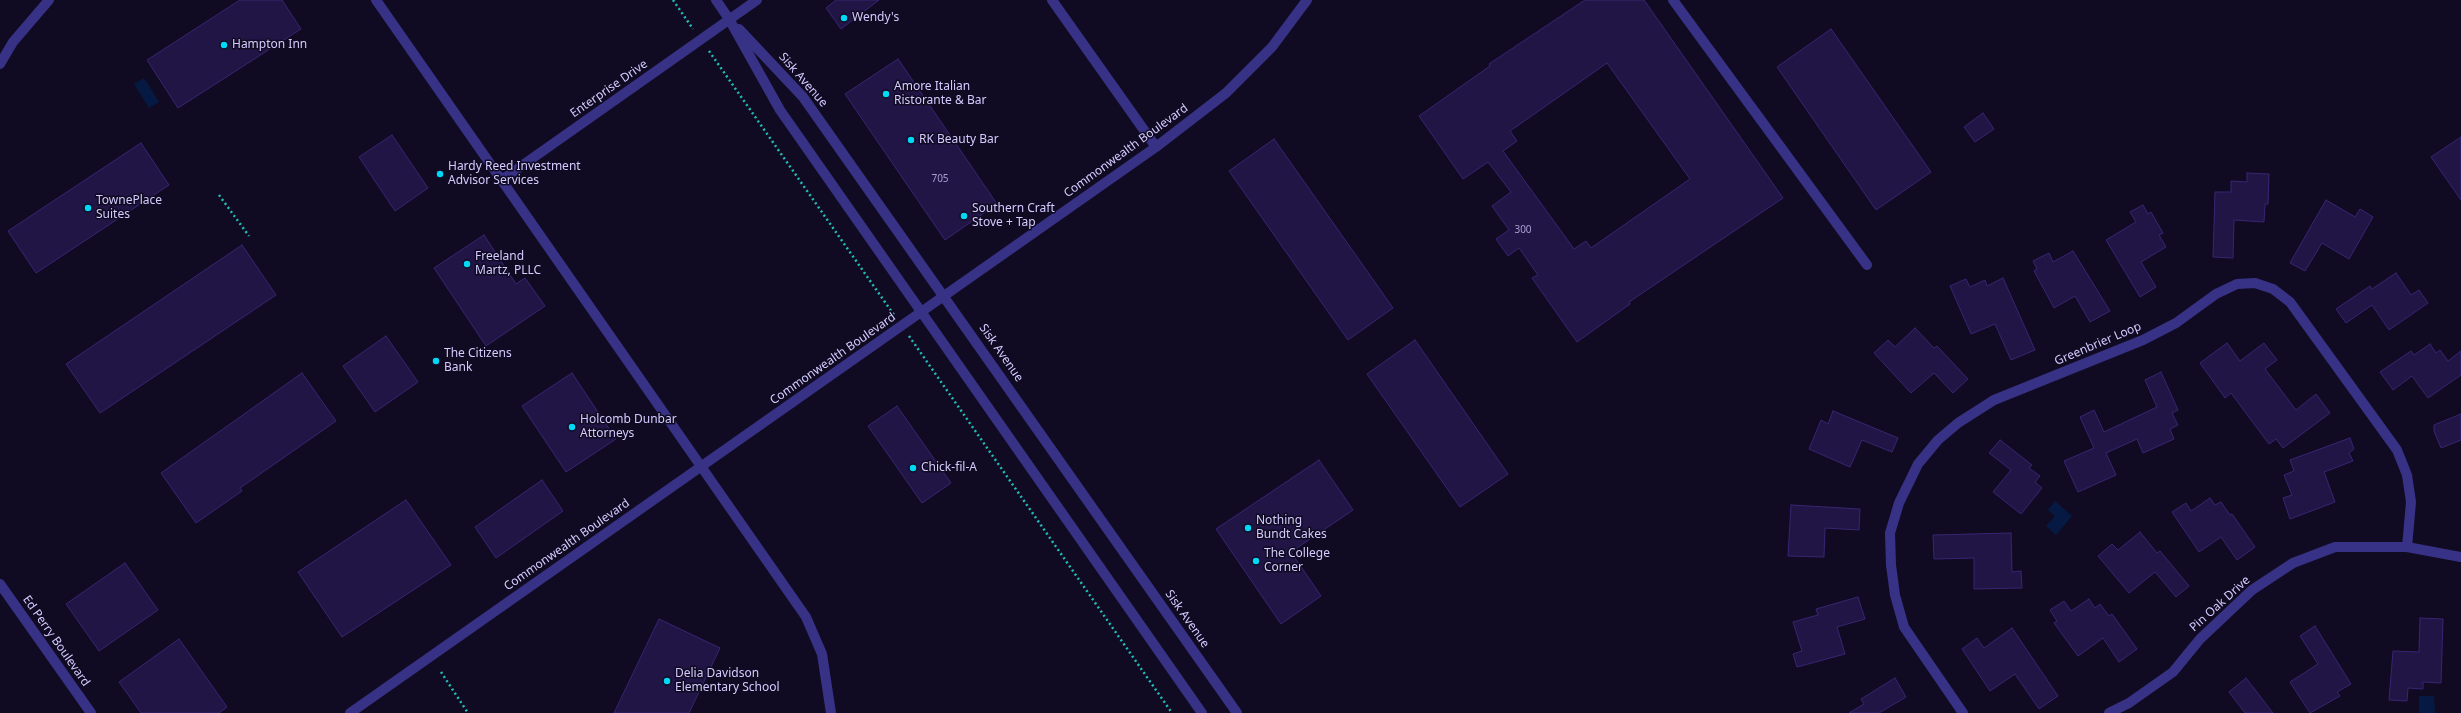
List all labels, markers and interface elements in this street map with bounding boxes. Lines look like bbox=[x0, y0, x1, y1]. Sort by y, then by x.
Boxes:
place label: Wendy's bbox=[852, 11, 899, 25]
marker: Wendy's bbox=[839, 13, 849, 23]
place label: Hampton Inn bbox=[232, 38, 307, 52]
marker: Hampton Inn bbox=[219, 40, 229, 50]
street label: Sisk Avenue bbox=[776, 50, 830, 110]
street label: Enterprise Drive bbox=[568, 57, 650, 121]
place label: Amore Italian Ristorante & Bar bbox=[894, 80, 986, 108]
marker: Amore Italian Ristorante & Bar bbox=[881, 89, 891, 99]
street label: Commonwealth Boulevard bbox=[1061, 101, 1191, 201]
place label: RK Beauty Bar bbox=[919, 133, 999, 147]
marker: RK Beauty Bar bbox=[906, 135, 916, 145]
place label: Hardy Reed Investment Advisor Services bbox=[448, 160, 581, 188]
marker: Hardy Reed Investment Advisor Services bbox=[435, 169, 445, 179]
house number: 705 bbox=[931, 173, 949, 185]
place label: TownePlace Suites bbox=[96, 194, 162, 222]
place label: Southern Craft Stove + Tap bbox=[972, 202, 1055, 230]
marker: TownePlace Suites bbox=[83, 203, 93, 213]
marker: Southern Craft Stove + Tap bbox=[959, 211, 969, 221]
house number: 300 bbox=[1514, 224, 1532, 236]
place label: Freeland Martz, PLLC bbox=[475, 250, 541, 278]
marker: Freeland Martz, PLLC bbox=[462, 259, 472, 269]
street label: Commonwealth Boulevard bbox=[767, 310, 899, 408]
street label: Greenbrier Loop bbox=[2052, 319, 2144, 369]
street label: Sisk Avenue bbox=[976, 321, 1026, 385]
place label: The Citizens Bank bbox=[444, 347, 512, 375]
marker: The Citizens Bank bbox=[431, 356, 441, 366]
place label: Holcomb Dunbar Attorneys bbox=[580, 413, 677, 441]
marker: Holcomb Dunbar Attorneys bbox=[567, 422, 577, 432]
place label: Chick-fil-A bbox=[921, 461, 977, 475]
marker: Chick-fil-A bbox=[908, 463, 918, 473]
street label: Commonwealth Boulevard bbox=[501, 496, 633, 594]
place label: Nothing Bundt Cakes bbox=[1256, 514, 1327, 542]
marker: Nothing Bundt Cakes bbox=[1243, 523, 1253, 533]
place label: The College Corner bbox=[1264, 547, 1330, 575]
marker: The College Corner bbox=[1251, 556, 1261, 566]
street label: Pin Oak Drive bbox=[2187, 573, 2253, 635]
street label: Sisk Avenue bbox=[1162, 587, 1212, 651]
street label: Ed Perry Boulevard bbox=[19, 593, 93, 689]
place label: Delia Davidson Elementary School bbox=[675, 667, 780, 695]
marker: Delia Davidson Elementary School bbox=[662, 676, 672, 686]

